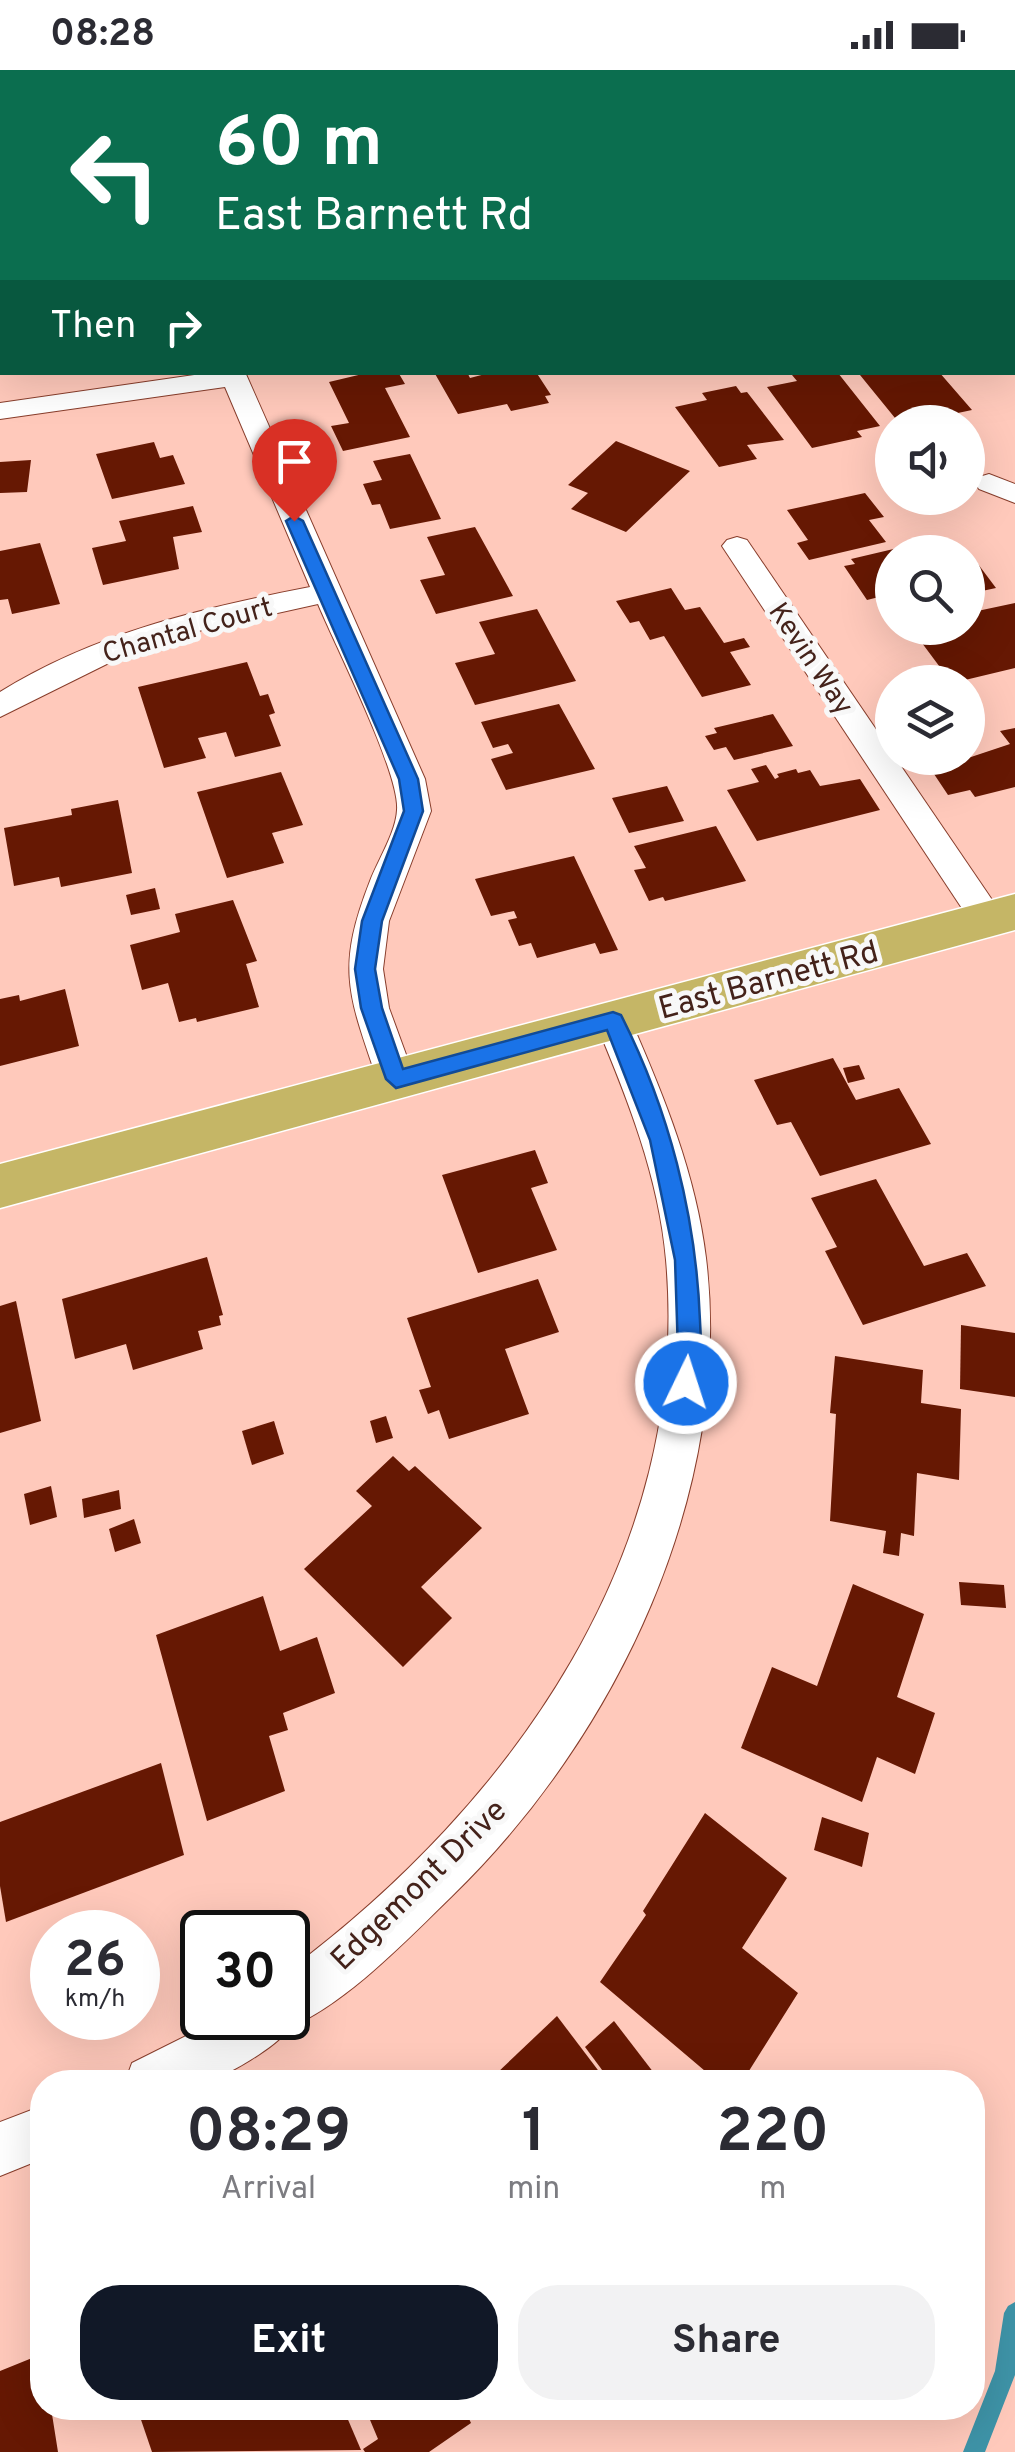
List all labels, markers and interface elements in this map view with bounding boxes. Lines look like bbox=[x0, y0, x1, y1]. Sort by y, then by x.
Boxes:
text: 08:28 bbox=[50, 11, 155, 60]
text: 60 m bbox=[215, 102, 383, 191]
icon: left bbox=[50, 110, 180, 240]
text: East Barnett Rd bbox=[215, 189, 533, 246]
icon: right bbox=[156, 300, 211, 355]
text: Then bbox=[50, 303, 136, 352]
map controls bbox=[875, 405, 985, 775]
button: sound bbox=[875, 405, 985, 515]
pin bbox=[252, 419, 337, 522]
icon: arrive bbox=[267, 434, 322, 489]
button: search bbox=[875, 535, 985, 645]
street label: Chantal Court bbox=[99, 590, 277, 673]
street label: Kevin Way bbox=[759, 597, 860, 723]
button: layers bbox=[875, 665, 985, 775]
street label: East Barnett Rd bbox=[654, 933, 883, 1030]
position arrow bbox=[634, 1331, 738, 1435]
street label: Edgemont Drive bbox=[324, 1792, 517, 1980]
speed limit sign: 30 bbox=[180, 1910, 310, 2040]
text: 26 bbox=[64, 1931, 126, 1994]
text: km/h bbox=[65, 1984, 125, 2016]
text: 08:29 bbox=[186, 2097, 351, 2173]
text: 1 bbox=[522, 2097, 546, 2173]
text: 220 bbox=[716, 2097, 829, 2173]
text: Arrival bbox=[221, 2170, 316, 2210]
text: min bbox=[507, 2170, 560, 2210]
text: m bbox=[759, 2170, 786, 2210]
button: Exit bbox=[80, 2285, 498, 2400]
button: Share bbox=[518, 2285, 935, 2400]

